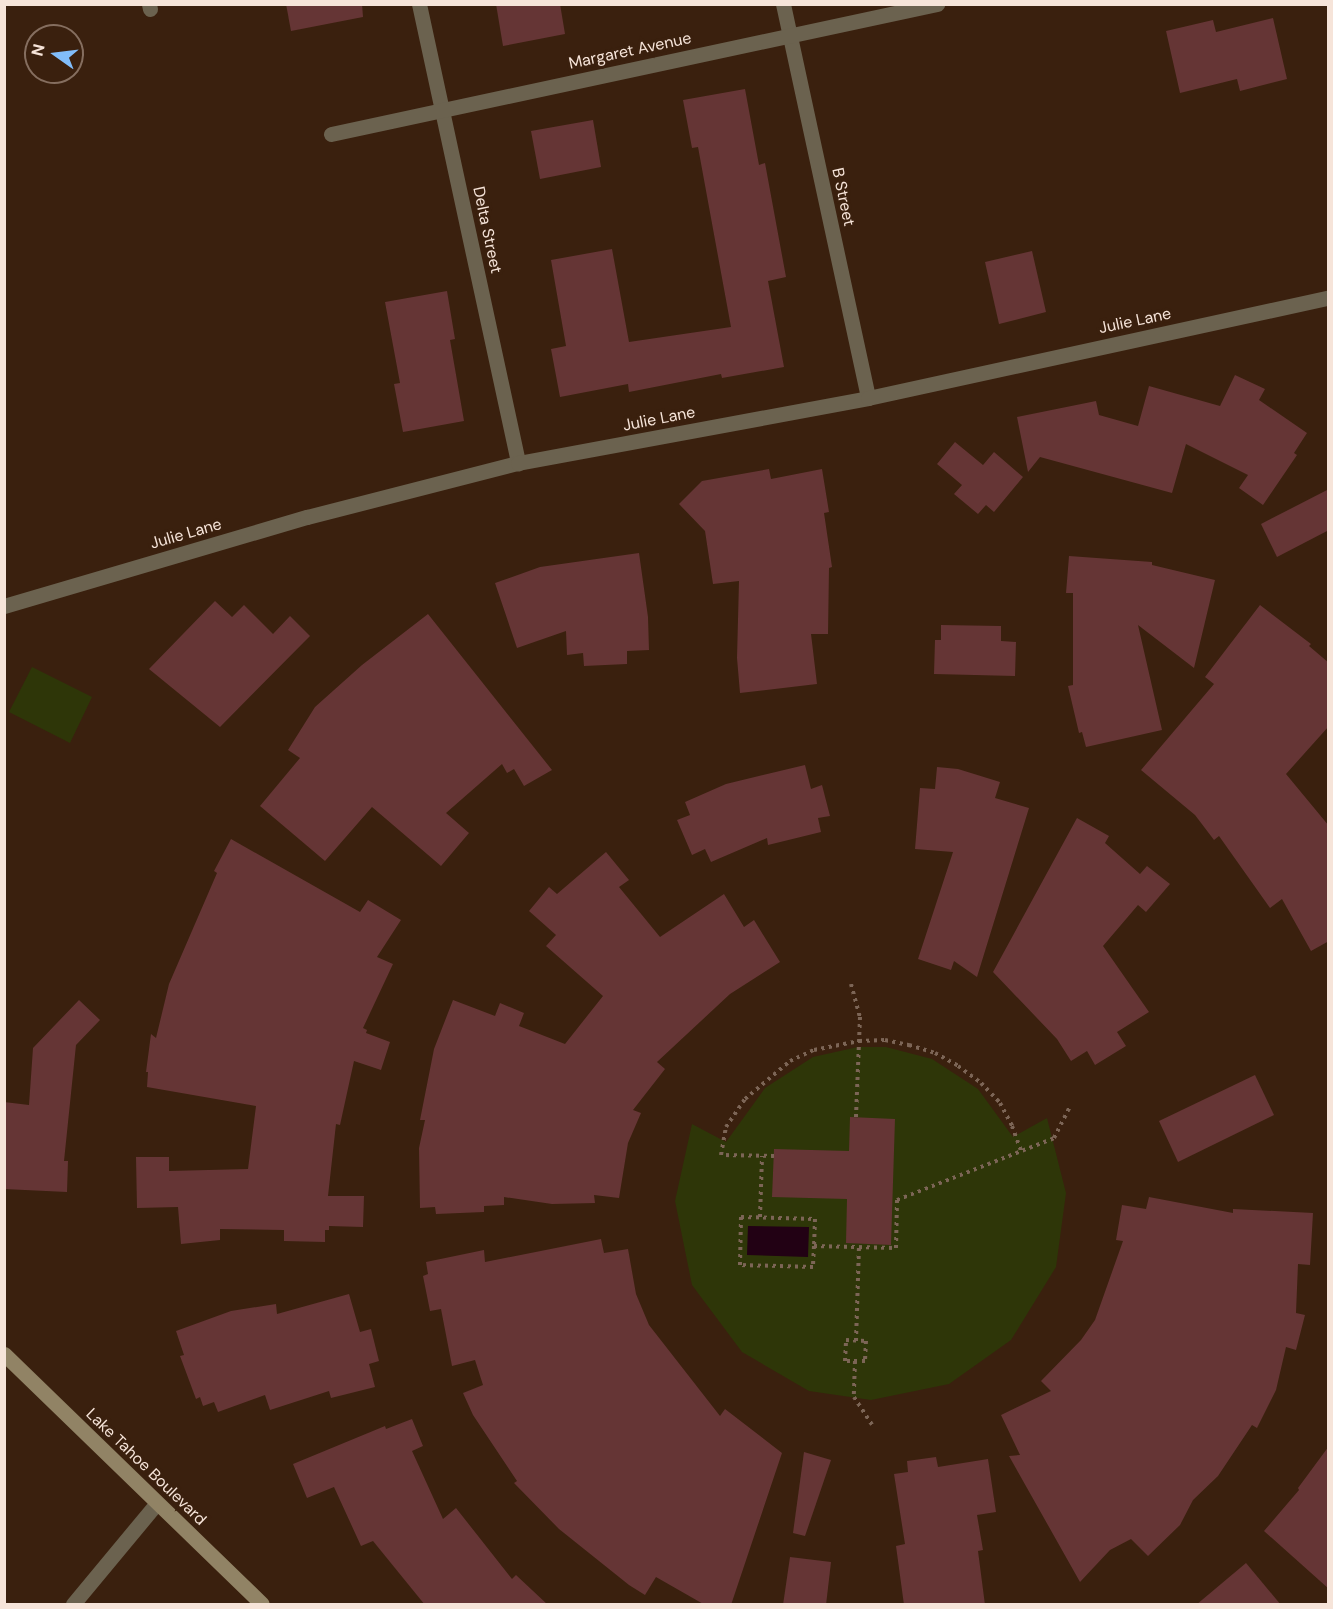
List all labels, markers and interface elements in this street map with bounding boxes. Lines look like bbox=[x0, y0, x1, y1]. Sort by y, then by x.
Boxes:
north arrow bbox=[24, 24, 84, 84]
street label: Margaret Avenue bbox=[567, 29, 693, 73]
text: N bbox=[26, 42, 50, 58]
street label: B Street bbox=[827, 166, 859, 228]
street label: Delta Street bbox=[468, 185, 506, 275]
street label: Julie Lane bbox=[1097, 304, 1173, 338]
street label: Julie Lane bbox=[621, 403, 697, 435]
street label: Julie Lane bbox=[148, 515, 224, 553]
street label: Lake Tahoe Boulevard bbox=[82, 1405, 210, 1529]

